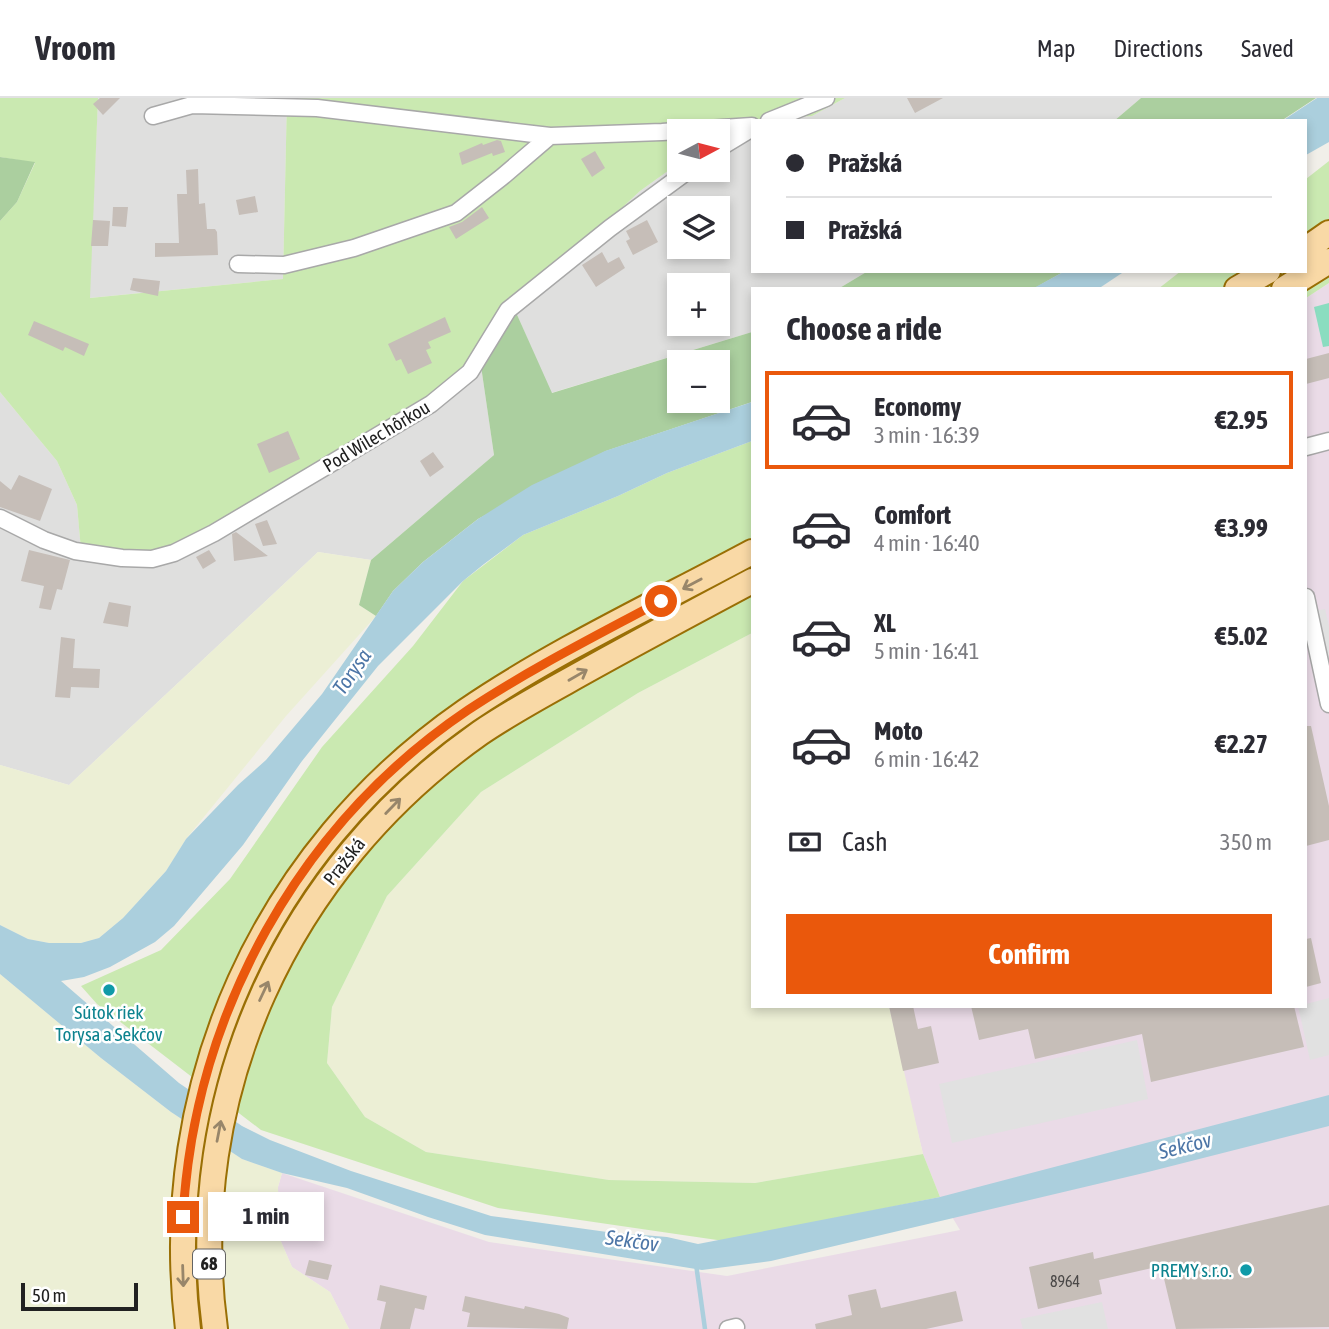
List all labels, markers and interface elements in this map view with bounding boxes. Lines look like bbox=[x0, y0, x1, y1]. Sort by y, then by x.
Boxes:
text: Vroom bbox=[35, 29, 116, 67]
text: Map bbox=[1037, 35, 1075, 62]
text: Directions bbox=[1113, 35, 1203, 62]
text: Saved bbox=[1241, 35, 1294, 62]
north arrow bbox=[667, 119, 730, 182]
map controls bbox=[667, 119, 730, 413]
text: Pražská bbox=[828, 148, 902, 178]
button: layers bbox=[667, 196, 730, 259]
text: Pražská bbox=[828, 215, 902, 245]
button: + bbox=[667, 273, 730, 336]
text: Choose a ride bbox=[786, 310, 942, 347]
button: − bbox=[667, 350, 730, 413]
icon: car bbox=[790, 389, 853, 452]
text: Economy bbox=[874, 392, 961, 422]
street label: Pod Wilec hôrkou bbox=[319, 395, 433, 477]
text: €2.95 bbox=[1215, 405, 1268, 435]
text: 3 min · 16:39 bbox=[874, 422, 980, 448]
icon: car bbox=[790, 497, 853, 560]
text: Comfort bbox=[874, 500, 951, 530]
text: €3.99 bbox=[1215, 513, 1268, 543]
text: 4 min · 16:40 bbox=[874, 530, 980, 556]
one-way arrow bbox=[683, 577, 703, 591]
route start bbox=[645, 585, 677, 617]
icon: car bbox=[790, 605, 853, 668]
text: XL bbox=[874, 608, 896, 638]
text: €5.02 bbox=[1215, 621, 1268, 651]
text: 5 min · 16:41 bbox=[874, 638, 980, 664]
water label: Torysa bbox=[327, 644, 375, 699]
one-way arrow bbox=[567, 668, 588, 681]
icon: car bbox=[790, 713, 853, 776]
text: Moto bbox=[874, 716, 923, 746]
text: €2.27 bbox=[1215, 729, 1268, 759]
text: 6 min · 16:42 bbox=[874, 746, 980, 772]
one-way arrow bbox=[384, 797, 401, 814]
icon: cash bbox=[786, 823, 824, 861]
text: Cash bbox=[842, 827, 888, 857]
text: 350 m bbox=[1220, 829, 1272, 855]
street label: Pražská bbox=[319, 833, 369, 889]
button: Confirm bbox=[786, 914, 1272, 994]
one-way arrow bbox=[258, 981, 271, 1002]
marker: Sútok riek Torysa a Sekčov bbox=[101, 982, 117, 998]
place label: Sútok riek Torysa a Sekčov bbox=[55, 1001, 163, 1045]
one-way arrow bbox=[213, 1120, 227, 1143]
water label: Sekčov bbox=[1155, 1127, 1214, 1163]
callout: 1 min bbox=[208, 1192, 323, 1242]
route end bbox=[167, 1201, 199, 1233]
text: 1 min bbox=[243, 1203, 289, 1229]
water label: Sekčov bbox=[603, 1224, 661, 1256]
road number: 68 bbox=[193, 1250, 225, 1279]
place label: PREMY s.r.o. bbox=[1151, 1259, 1232, 1281]
marker: PREMY s.r.o. bbox=[1238, 1262, 1254, 1278]
one-way arrow bbox=[177, 1264, 190, 1287]
house number: 8964 bbox=[1050, 1272, 1080, 1290]
scale bar bbox=[21, 1280, 138, 1312]
text: 50 m bbox=[32, 1284, 66, 1306]

